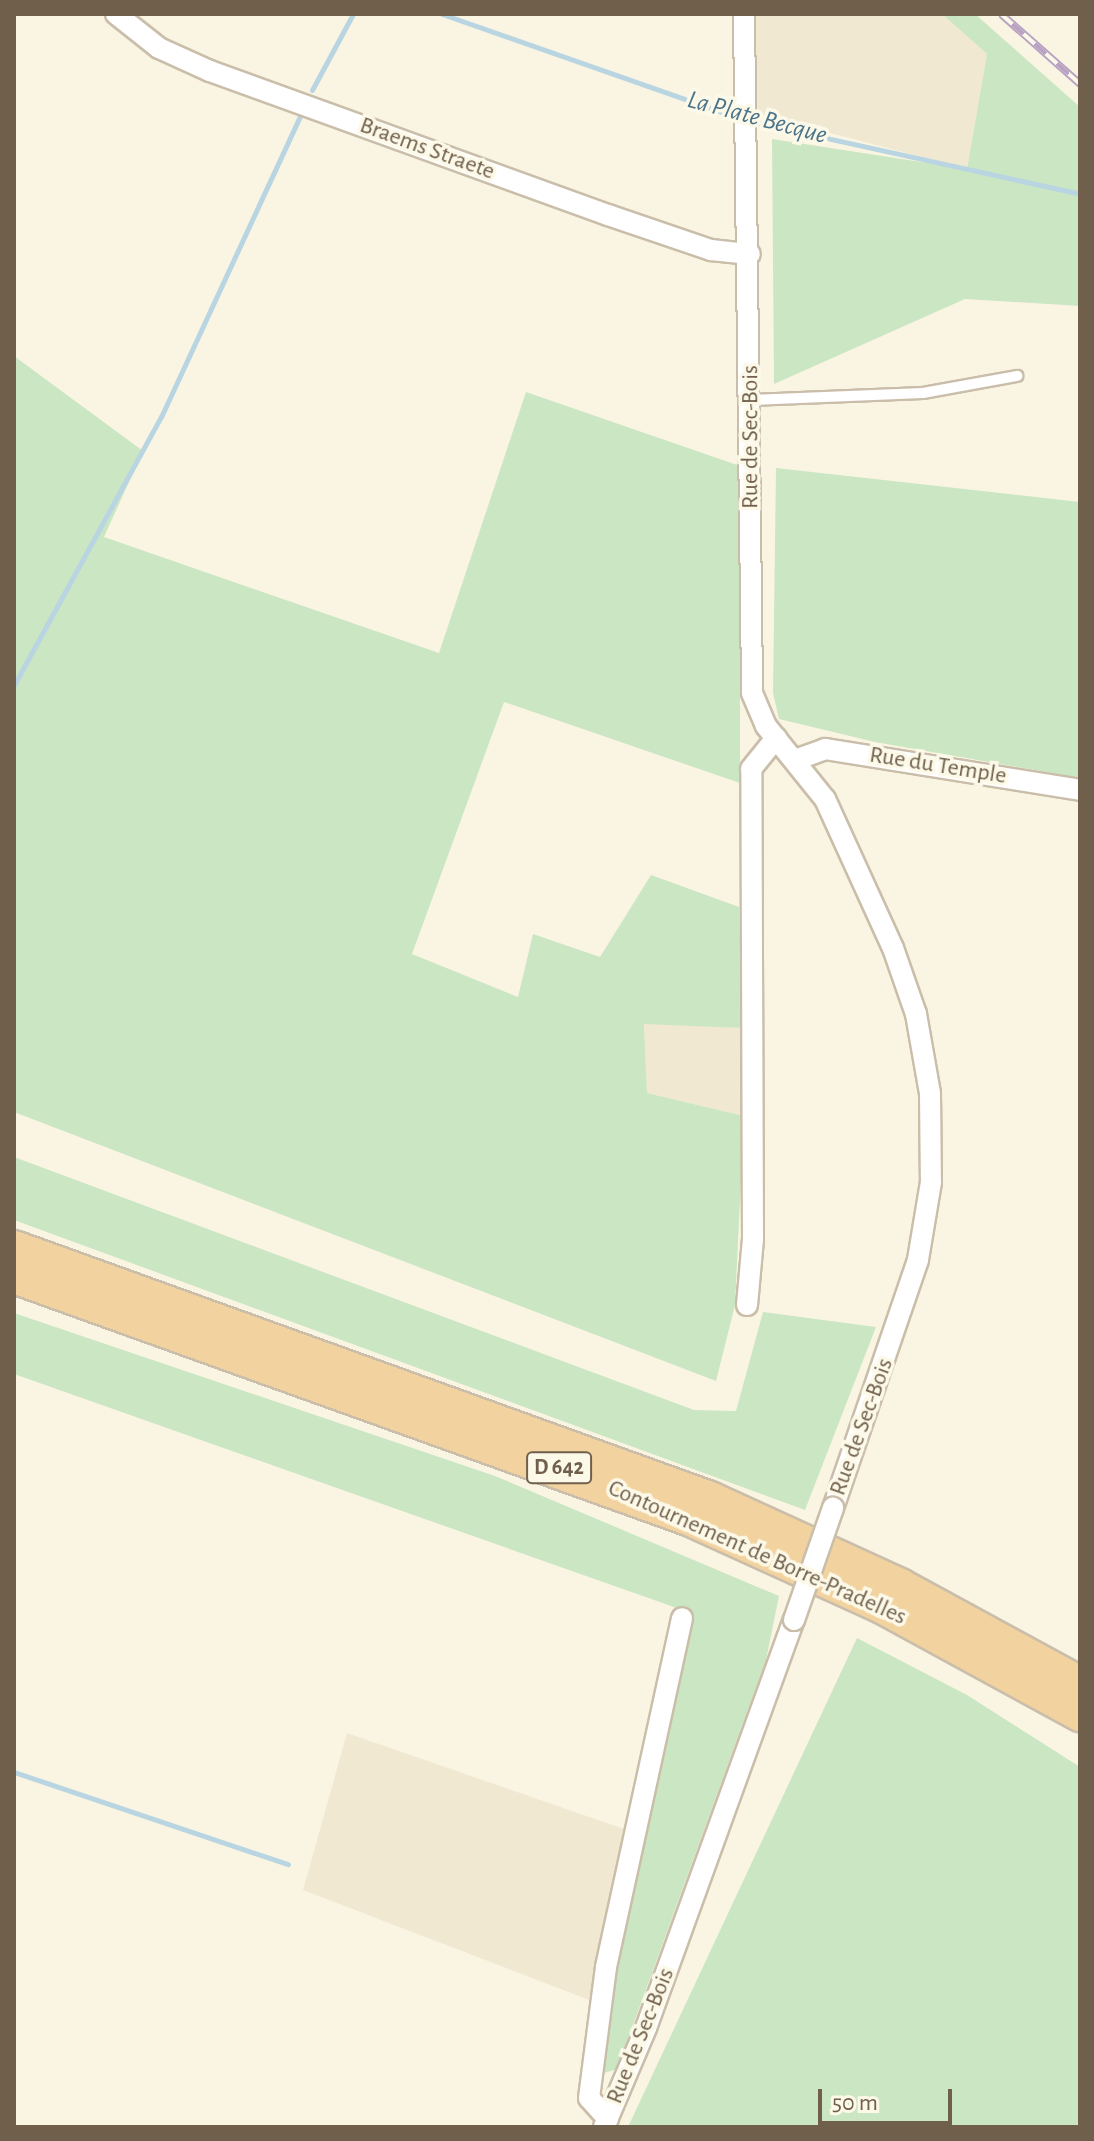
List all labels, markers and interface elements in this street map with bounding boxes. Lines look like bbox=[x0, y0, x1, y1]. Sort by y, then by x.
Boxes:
water label: La Plate Becque bbox=[684, 84, 830, 152]
street label: Braems Straete bbox=[356, 111, 498, 187]
street label: Rue de Sec-Bois bbox=[737, 365, 765, 509]
street label: Rue du Temple bbox=[867, 741, 1009, 791]
street label: Rue de Sec-Bois bbox=[824, 1354, 900, 1500]
road number: D 642 bbox=[525, 1450, 593, 1486]
street label: Contournement de Borre-Pradelles bbox=[603, 1474, 911, 1632]
street label: Rue de Sec-Bois bbox=[601, 1964, 681, 2108]
scale bar bbox=[822, 2073, 956, 2123]
text: 50 m bbox=[832, 2091, 878, 2115]

